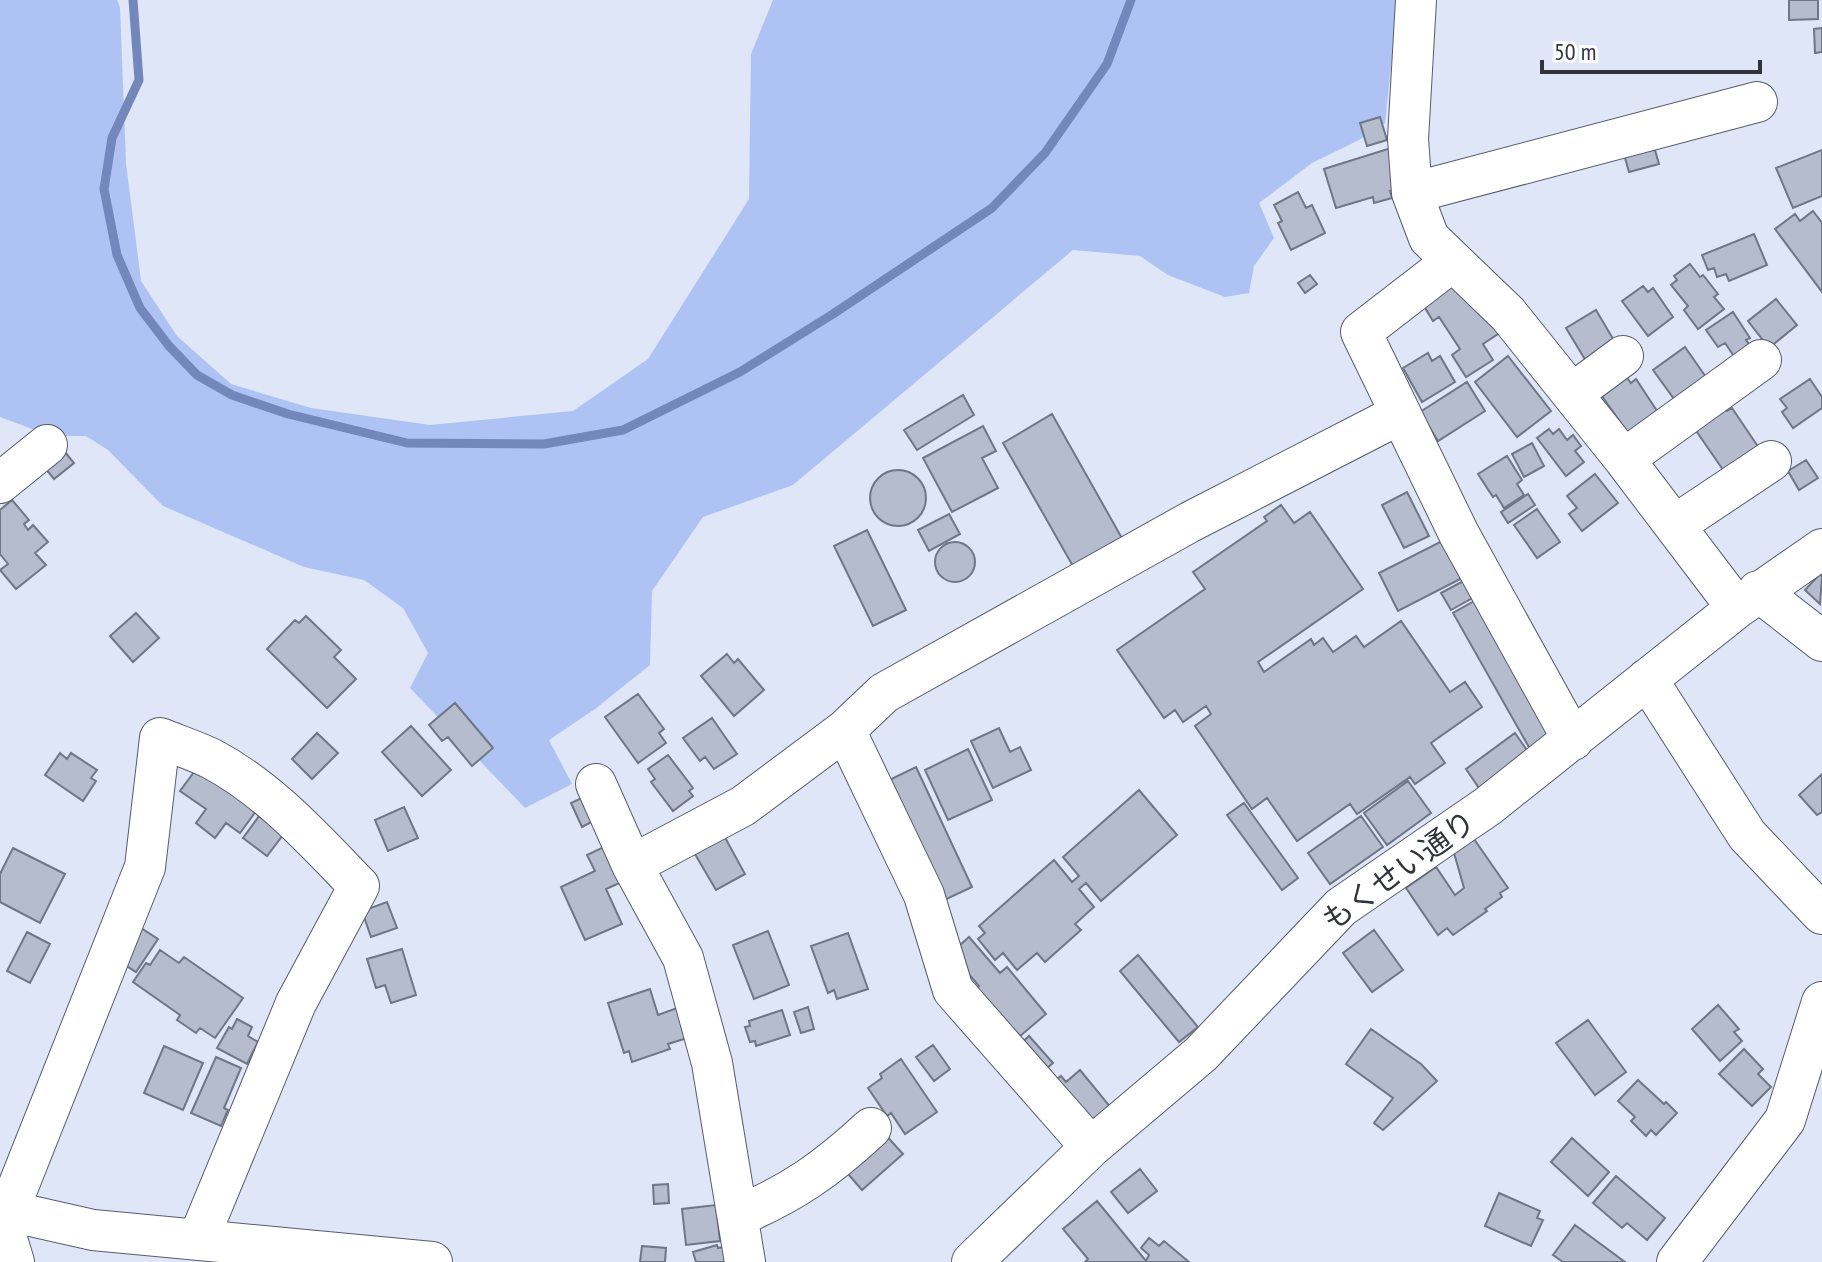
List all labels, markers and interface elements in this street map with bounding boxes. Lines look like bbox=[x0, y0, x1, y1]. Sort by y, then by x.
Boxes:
scale bar bbox=[1542, 24, 1760, 74]
text: 50 m bbox=[1554, 36, 1596, 67]
street label: もくせい通り bbox=[1314, 801, 1482, 938]

